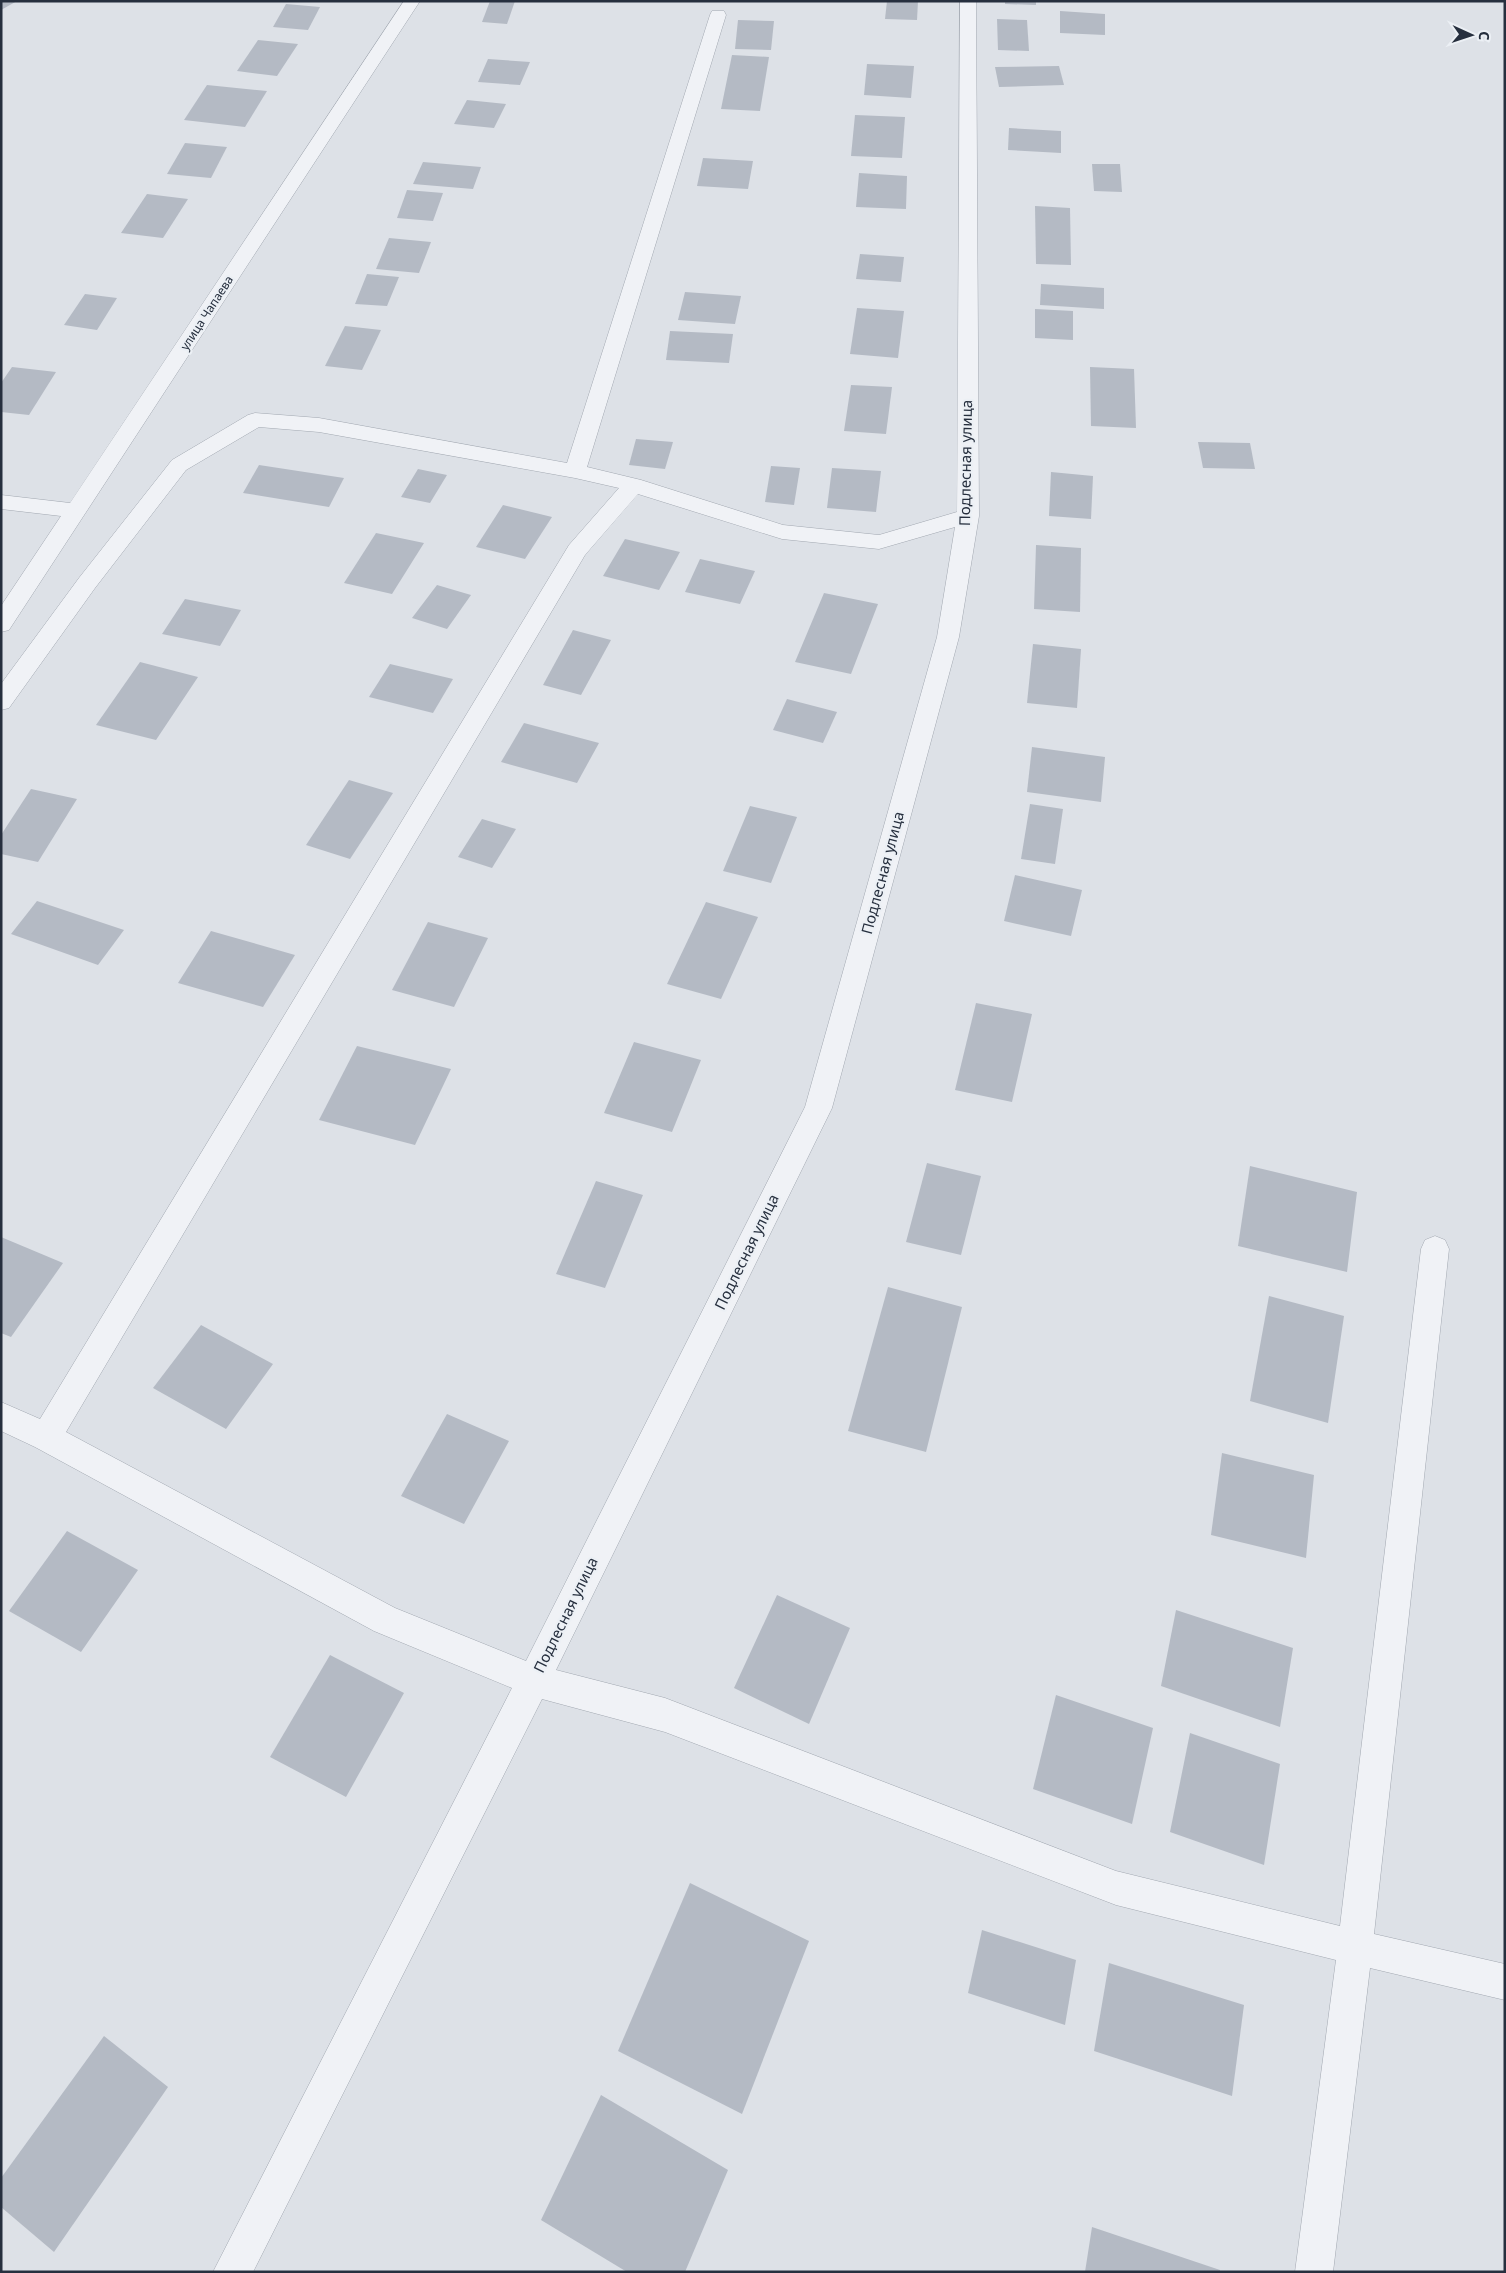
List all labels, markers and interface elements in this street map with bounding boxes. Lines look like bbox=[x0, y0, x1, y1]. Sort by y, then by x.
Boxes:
north arrow bbox=[1446, 10, 1496, 60]
text: С bbox=[1475, 31, 1494, 41]
street label: улица Чапаева bbox=[176, 272, 237, 353]
street label: Подлесная улица bbox=[954, 400, 976, 526]
street label: Подлесная улица bbox=[856, 809, 908, 936]
street label: Подлесная улица bbox=[709, 1190, 783, 1313]
street label: Подлесная улица bbox=[528, 1553, 602, 1676]

